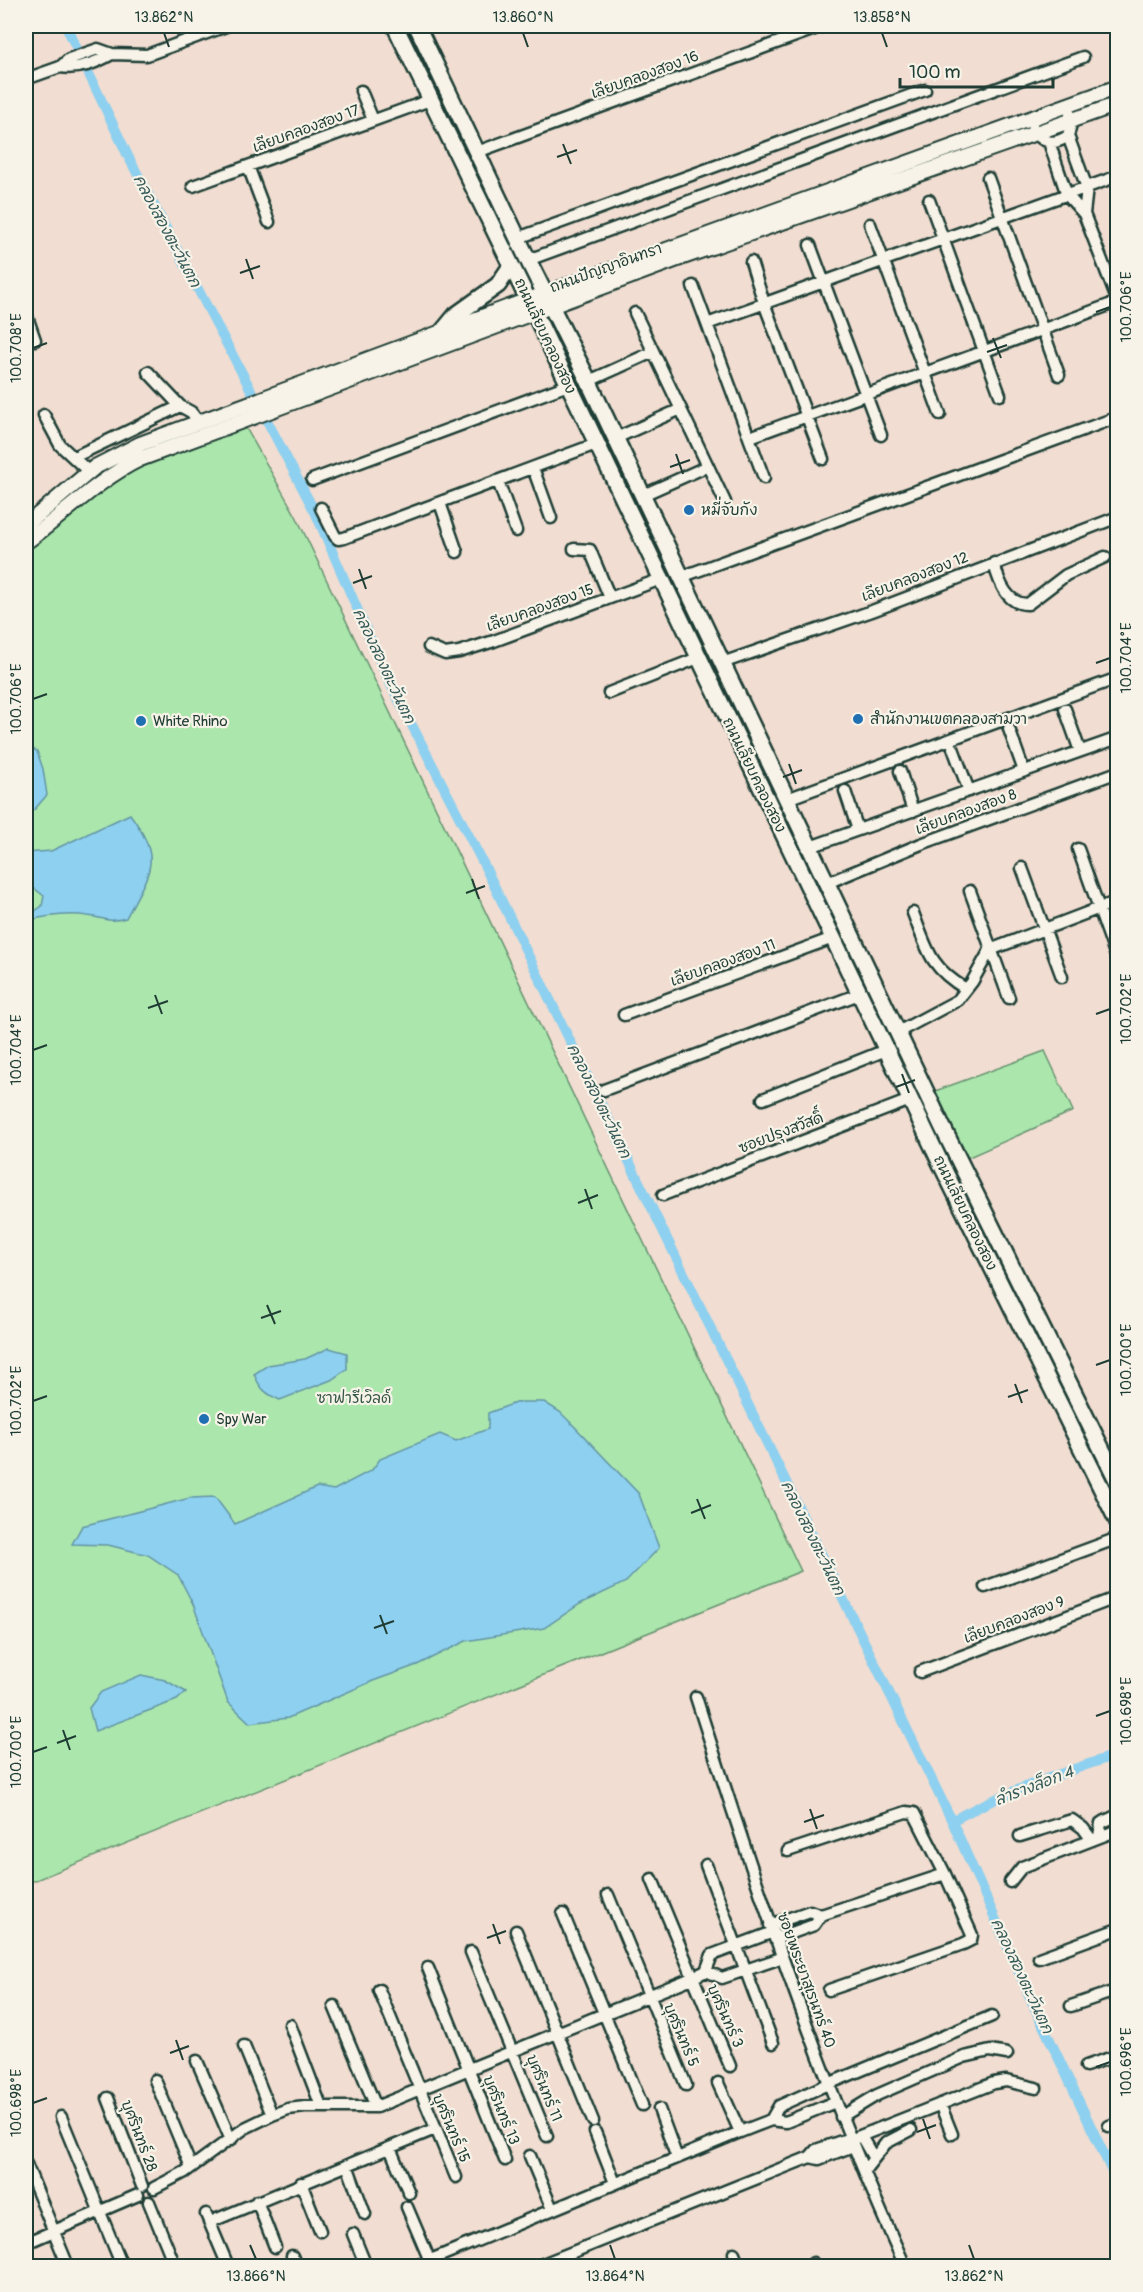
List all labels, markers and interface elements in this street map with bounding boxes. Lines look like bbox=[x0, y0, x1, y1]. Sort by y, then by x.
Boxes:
text: 13.862°N bbox=[135, 8, 193, 27]
text: 13.860°N bbox=[493, 8, 553, 27]
text: 13.858°N bbox=[853, 8, 911, 27]
street label: เลียบคลองสอง 16 bbox=[588, 47, 702, 103]
scale bar bbox=[900, 51, 1053, 89]
text: 100 m bbox=[909, 61, 961, 84]
street label: เลียบคลองสอง 17 bbox=[250, 101, 362, 157]
water label: คลองสองตะวันตก bbox=[129, 171, 206, 292]
street label: ถนนปัญญาอินทรา bbox=[547, 239, 665, 297]
text: 100.706°E bbox=[1117, 271, 1136, 342]
street label: ถนนเลียบคลองสอง bbox=[510, 275, 580, 397]
text: 100.708°E bbox=[7, 313, 26, 383]
place label: หมี่จับกัง bbox=[701, 496, 757, 520]
marker: หมี่จับกัง bbox=[682, 503, 696, 517]
street label: เลียบคลองสอง 12 bbox=[859, 548, 971, 606]
street label: เลียบคลองสอง 15 bbox=[484, 580, 596, 636]
water label: คลองสองตะวันตก bbox=[349, 605, 420, 728]
text: 100.704°E bbox=[1117, 622, 1136, 693]
text: 100.706°E bbox=[7, 663, 26, 734]
place label: สำนักงานเขตคลองสามวา bbox=[870, 710, 1027, 729]
place label: White Rhino bbox=[153, 712, 228, 731]
marker: สำนักงานเขตคลองสามวา bbox=[851, 712, 865, 726]
marker: White Rhino bbox=[134, 714, 148, 728]
street label: ถนนเลียบคลองสอง bbox=[718, 714, 790, 836]
street label: เลียบคลองสอง 8 bbox=[913, 785, 1020, 839]
street label: เลียบคลองสอง 11 bbox=[668, 935, 778, 991]
text: 100.702°E bbox=[1117, 974, 1136, 1044]
text: 100.704°E bbox=[7, 1014, 26, 1085]
water label: คลองสองตะวันตก bbox=[563, 1040, 636, 1163]
street label: ซอยปรุงสวัสดิ์ bbox=[734, 1103, 826, 1159]
street label: ถนนเลียบคลองสอง bbox=[929, 1152, 1001, 1274]
text: 100.700°E bbox=[1117, 1324, 1136, 1396]
text: 100.702°E bbox=[7, 1366, 26, 1436]
park label: ซาฟารีเวิลด์ bbox=[317, 1388, 391, 1408]
place label: Spy War bbox=[216, 1410, 267, 1429]
marker: Spy War bbox=[197, 1412, 211, 1426]
water label: คลองสองตะวันตก bbox=[777, 1477, 850, 1600]
street label: เลียบคลองสอง 9 bbox=[961, 1592, 1067, 1648]
text: 100.698°E bbox=[1117, 1677, 1136, 1745]
text: 100.700°E bbox=[7, 1716, 26, 1788]
water label: ลำรางล็อก 4 bbox=[991, 1761, 1077, 1810]
street label: ซอยพระยาสุเรนทร์ 40 bbox=[772, 1909, 840, 2051]
water label: คลองสองตะวันตก bbox=[987, 1915, 1058, 2038]
street label: บุศรินทร์ 3 bbox=[702, 1981, 748, 2051]
street label: บุศรินทร์ 5 bbox=[658, 2000, 704, 2070]
text: 100.696°E bbox=[1117, 2027, 1136, 2097]
street label: บุศรินทร์ 11 bbox=[521, 2051, 567, 2125]
text: 100.698°E bbox=[7, 2069, 26, 2137]
street label: บุศรินทร์ 13 bbox=[478, 2072, 524, 2148]
street label: บุศรินทร์ 15 bbox=[427, 2090, 475, 2166]
street label: บุศรินทร์ 28 bbox=[116, 2097, 162, 2175]
text: 13.866°N bbox=[226, 2267, 286, 2286]
text: 13.864°N bbox=[585, 2267, 645, 2286]
text: 13.862°N bbox=[945, 2267, 1003, 2286]

